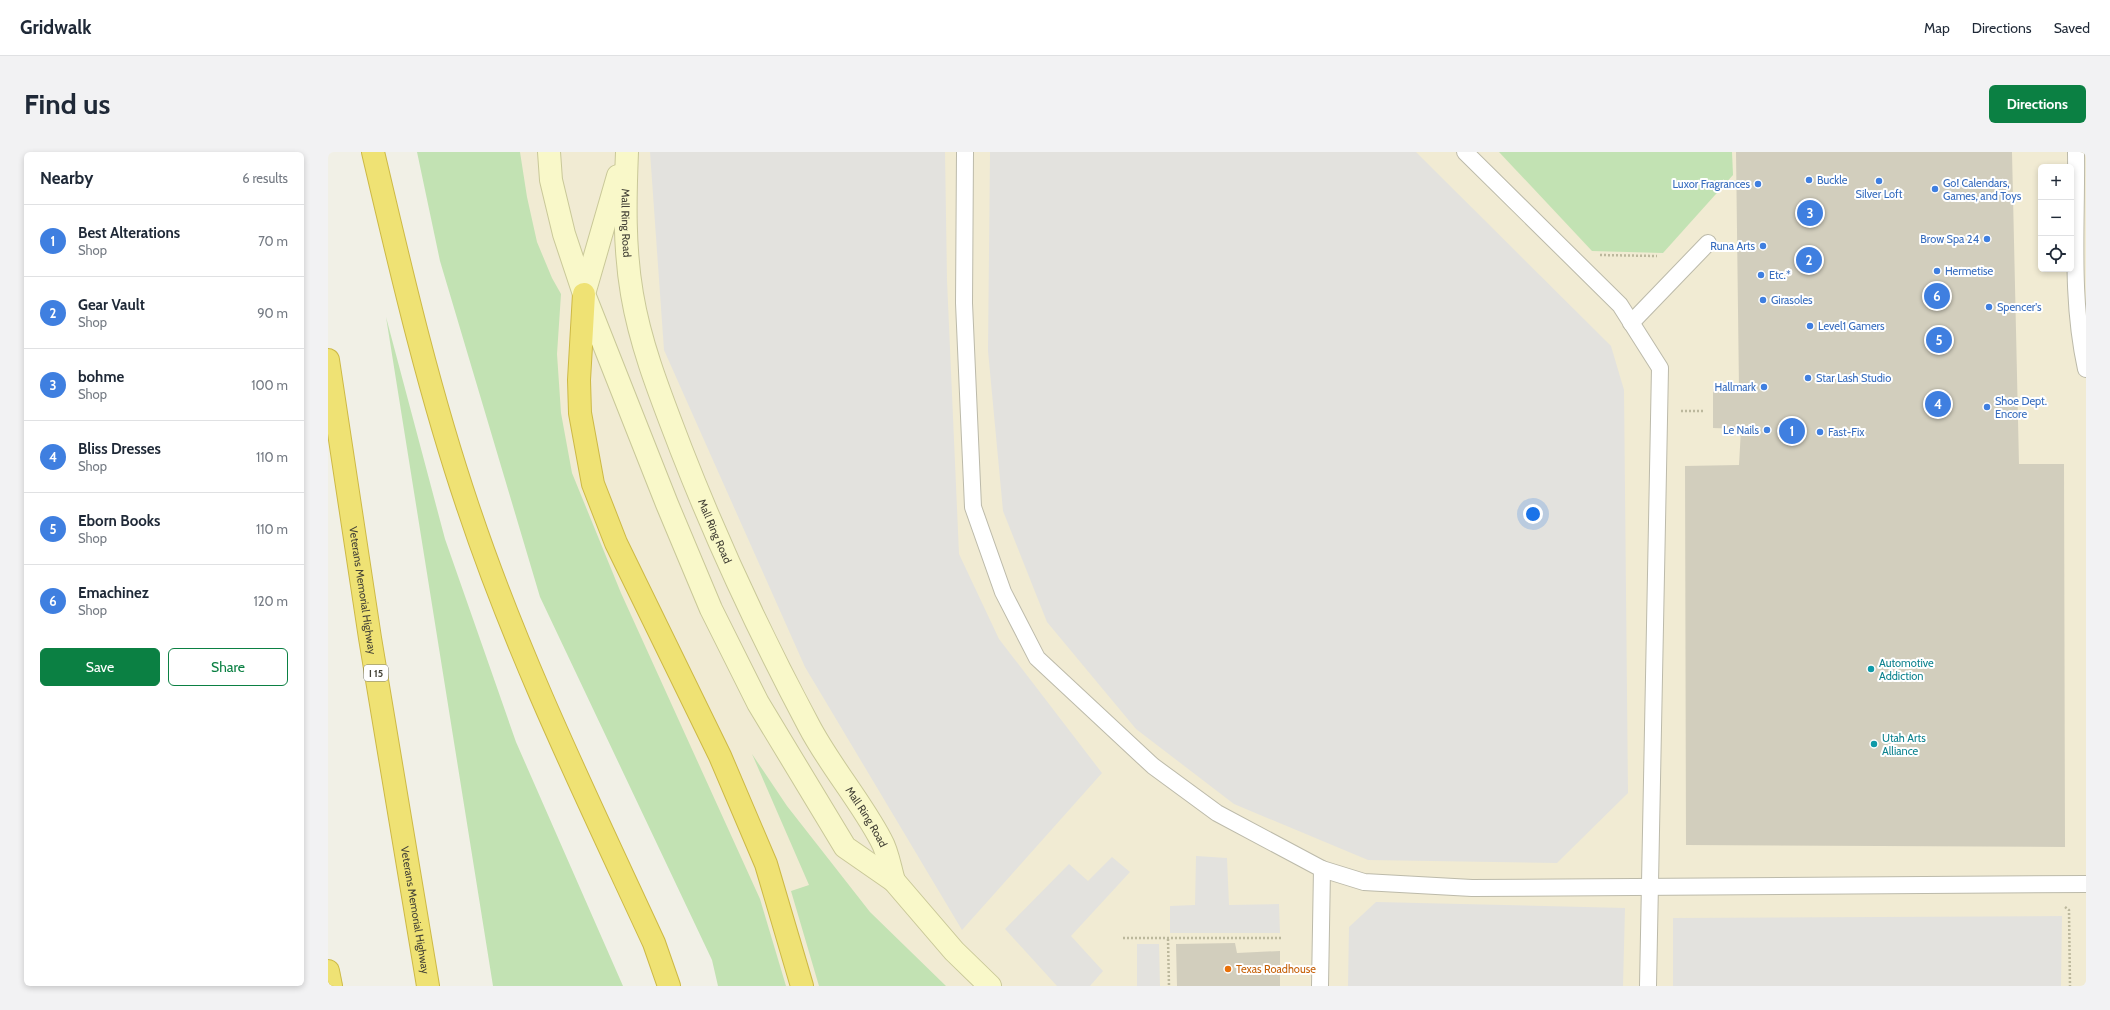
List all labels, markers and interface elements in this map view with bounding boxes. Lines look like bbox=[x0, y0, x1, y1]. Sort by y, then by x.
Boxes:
text: Gridwalk bbox=[20, 16, 92, 39]
text: Map bbox=[1924, 19, 1950, 37]
text: Directions bbox=[1972, 19, 2032, 37]
text: Saved bbox=[2054, 19, 2090, 37]
button: Directions bbox=[1989, 85, 2086, 123]
text: Find us bbox=[24, 87, 110, 121]
map controls bbox=[2038, 164, 2074, 272]
button: + bbox=[2038, 164, 2074, 200]
text: Nearby bbox=[40, 168, 93, 188]
text: 6 results bbox=[242, 170, 288, 186]
place label: Buckle bbox=[1817, 173, 1848, 187]
marker: Buckle bbox=[1804, 175, 1814, 185]
marker: Silver Loft bbox=[1874, 176, 1884, 186]
place label: Go! Calendars, Games, and Toys bbox=[1943, 176, 2022, 203]
place label: Luxor Fragrances bbox=[1672, 177, 1750, 191]
marker: Luxor Fragrances bbox=[1753, 179, 1763, 189]
marker: Go! Calendars, Games, and Toys bbox=[1930, 184, 1940, 194]
place label: Silver Loft bbox=[1856, 187, 1903, 201]
street label: Mall Ring Road bbox=[619, 188, 634, 258]
pin: 3 bbox=[1797, 198, 1823, 228]
button: − bbox=[2038, 200, 2074, 236]
text: Best Alterations bbox=[78, 224, 180, 242]
place label: Brow Spa 24 bbox=[1920, 232, 1980, 246]
text: 1 bbox=[51, 233, 55, 249]
text: 70 m bbox=[258, 233, 288, 249]
marker: Brow Spa 24 bbox=[1982, 234, 1992, 244]
button: locate bbox=[2038, 236, 2074, 272]
place label: Runa Arts bbox=[1710, 239, 1755, 253]
marker: Runa Arts bbox=[1758, 241, 1768, 251]
text: Shop bbox=[78, 242, 107, 258]
pin: 2 bbox=[1796, 245, 1822, 275]
place label: Hermetise bbox=[1945, 264, 1994, 278]
marker: Hermetise bbox=[1932, 266, 1942, 276]
place label: Etc.* bbox=[1769, 268, 1791, 282]
marker: Etc.* bbox=[1756, 270, 1766, 280]
pin: 6 bbox=[1924, 281, 1950, 311]
place label: Girasoles bbox=[1771, 293, 1813, 307]
marker: Girasoles bbox=[1758, 295, 1768, 305]
text: Gear Vault bbox=[78, 296, 145, 314]
place label: Spencer's bbox=[1997, 300, 2042, 314]
marker: Spencer's bbox=[1984, 302, 1994, 312]
text: 2 bbox=[50, 305, 56, 321]
text: 90 m bbox=[257, 305, 288, 321]
text: Shop bbox=[78, 314, 107, 330]
place label: Level1 Gamers bbox=[1818, 319, 1885, 333]
marker: Level1 Gamers bbox=[1805, 321, 1815, 331]
pin: 5 bbox=[1926, 325, 1952, 355]
text: bohme bbox=[78, 368, 124, 386]
place label: Star Lash Studio bbox=[1816, 371, 1891, 385]
marker: Star Lash Studio bbox=[1803, 373, 1813, 383]
text: 3 bbox=[49, 377, 57, 393]
text: 100 m bbox=[251, 377, 288, 393]
place label: Hallmark bbox=[1715, 380, 1756, 394]
marker: Hallmark bbox=[1759, 382, 1769, 392]
text: Shop bbox=[78, 386, 107, 402]
pin: 4 bbox=[1925, 389, 1951, 419]
place label: Shoe Dept. Encore bbox=[1995, 394, 2047, 421]
marker: Shoe Dept. Encore bbox=[1982, 402, 1992, 412]
pin: 1 bbox=[1779, 416, 1805, 446]
place label: Le Nails bbox=[1723, 423, 1759, 437]
marker: Le Nails bbox=[1762, 425, 1772, 435]
place label: Fast-Fix bbox=[1828, 425, 1865, 439]
marker: Fast-Fix bbox=[1815, 427, 1825, 437]
text: Bliss Dresses bbox=[78, 440, 161, 458]
text: 4 bbox=[49, 449, 57, 465]
text: 110 m bbox=[256, 449, 288, 465]
text: Shop bbox=[78, 458, 107, 474]
street label: Mall Ring Road bbox=[695, 497, 735, 565]
your location bbox=[1523, 504, 1543, 524]
text: Eborn Books bbox=[78, 512, 160, 530]
text: 5 bbox=[50, 521, 56, 537]
text: 110 m bbox=[256, 521, 288, 537]
street label: Veterans Memorial Highway bbox=[346, 525, 380, 656]
text: Shop bbox=[78, 530, 107, 546]
text: Emachinez bbox=[78, 584, 149, 602]
text: 6 bbox=[49, 593, 57, 609]
text: 120 m bbox=[254, 593, 288, 609]
text: Shop bbox=[78, 602, 107, 618]
button: Save bbox=[40, 648, 160, 686]
button: Share bbox=[168, 648, 288, 686]
place label: Automotive Addiction bbox=[1879, 656, 1934, 683]
marker: Automotive Addiction bbox=[1866, 664, 1876, 674]
road number: I 15 bbox=[364, 665, 388, 681]
place label: Utah Arts Alliance bbox=[1882, 731, 1926, 758]
marker: Utah Arts Alliance bbox=[1869, 739, 1879, 749]
street label: Mall Ring Road bbox=[842, 784, 890, 849]
street label: Veterans Memorial Highway bbox=[398, 845, 433, 975]
place label: Texas Roadhouse bbox=[1236, 962, 1316, 976]
marker: Texas Roadhouse bbox=[1223, 964, 1233, 974]

